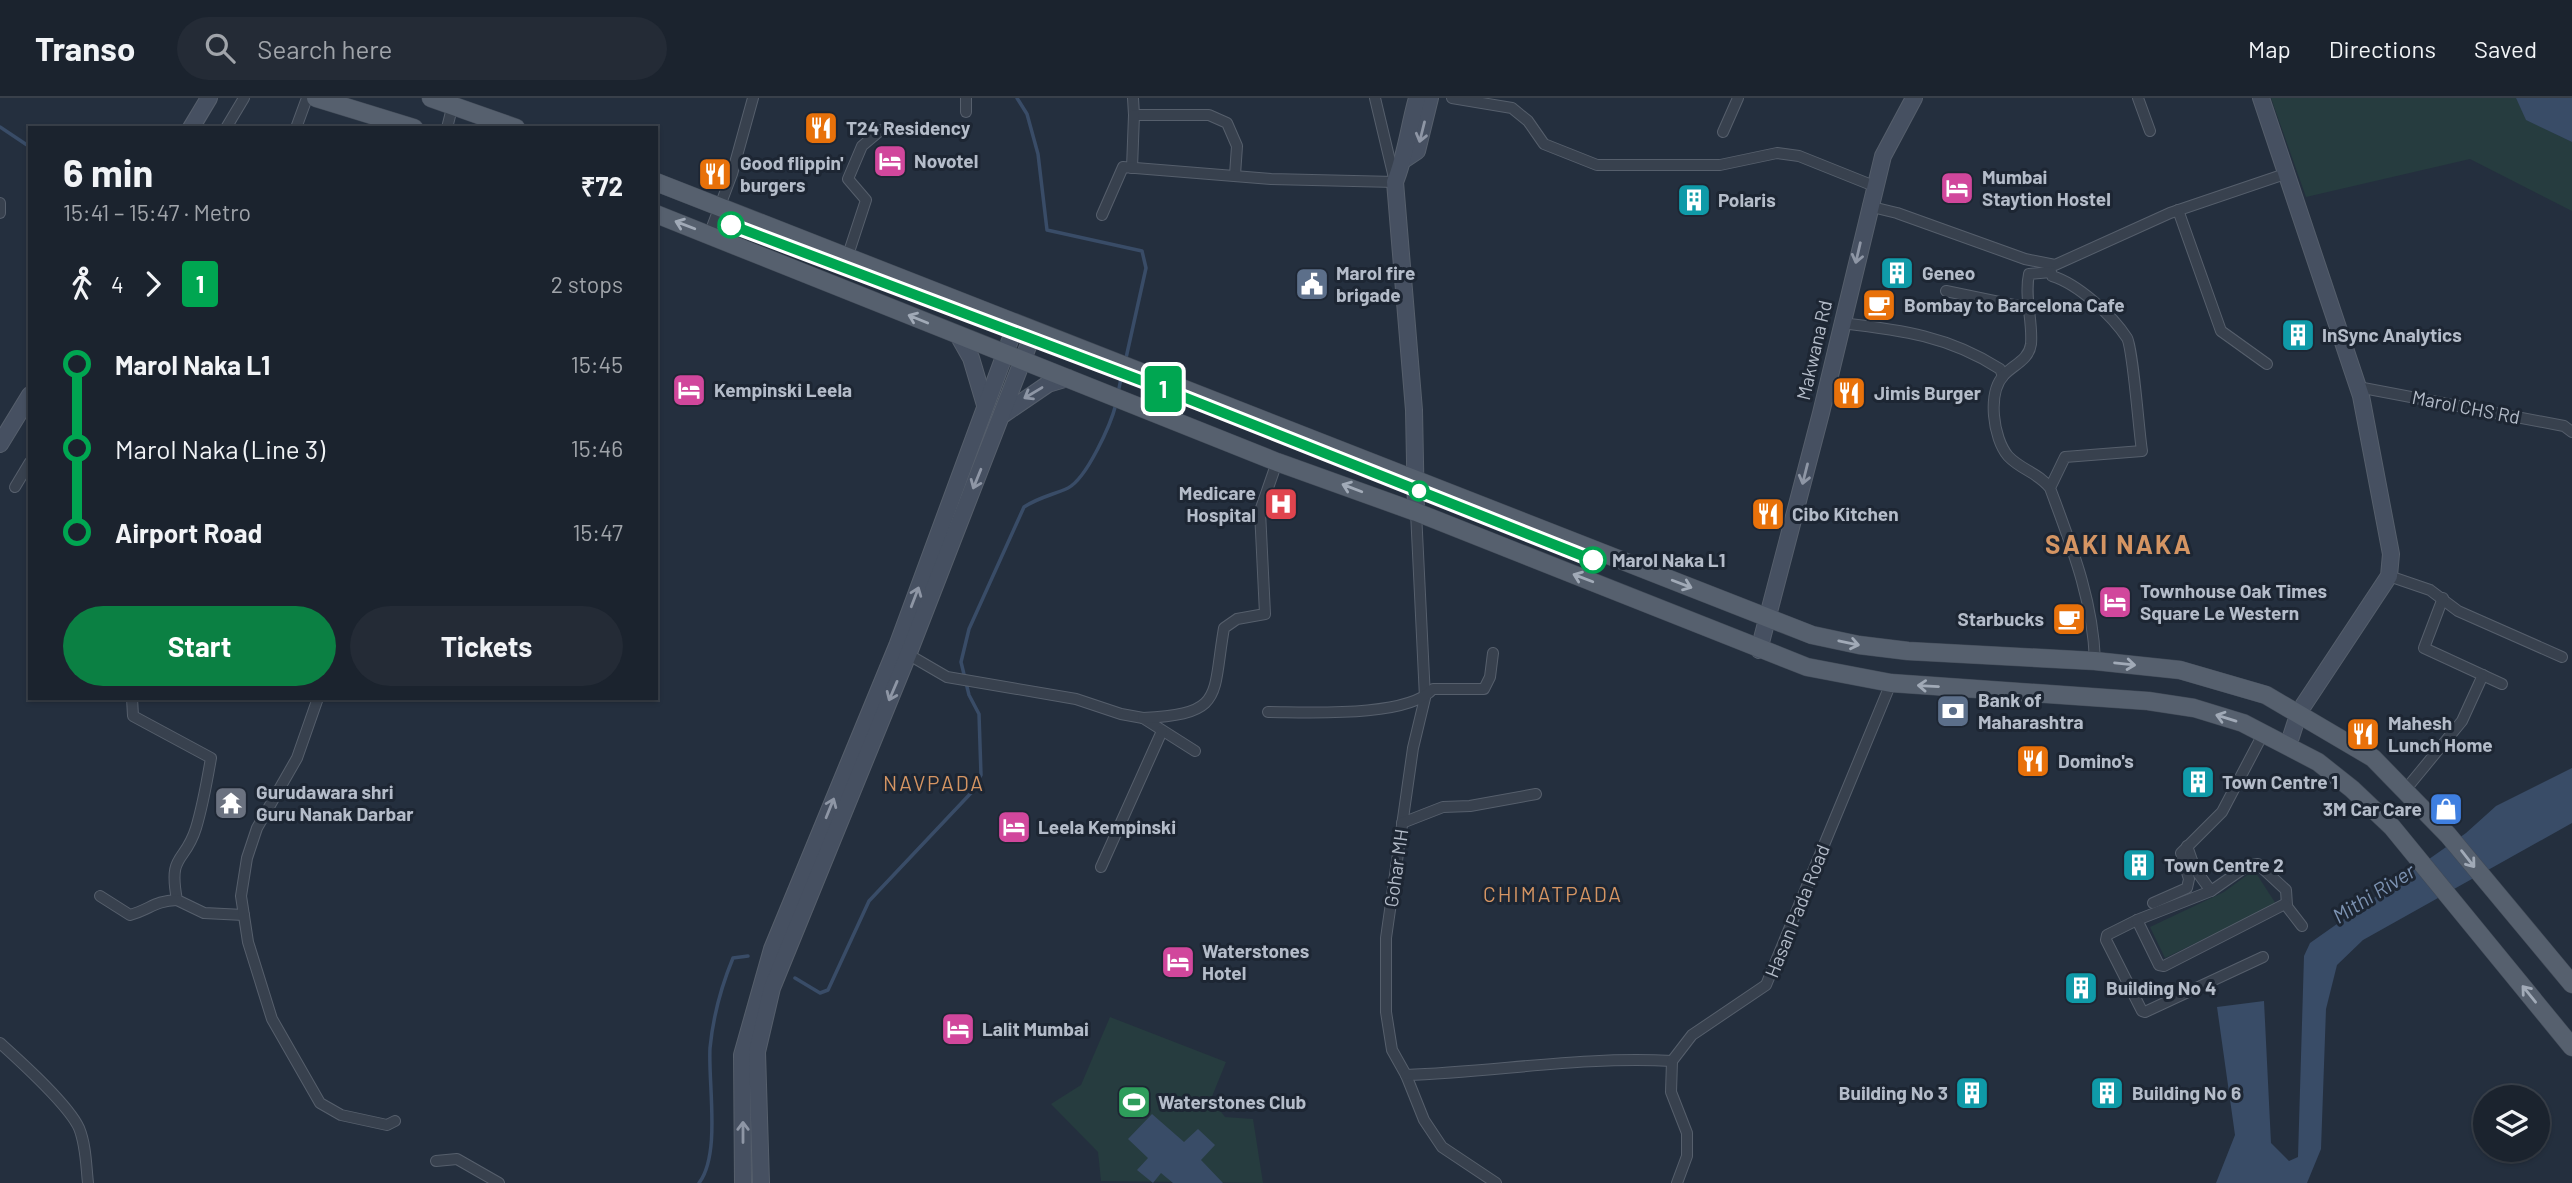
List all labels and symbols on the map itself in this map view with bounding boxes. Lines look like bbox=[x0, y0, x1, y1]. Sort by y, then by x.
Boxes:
restaurant icon: T24 Residency bbox=[802, 109, 840, 147]
place label: T24 Residency bbox=[846, 116, 971, 139]
one-way arrow bbox=[1415, 120, 1428, 142]
hotel icon: Novotel bbox=[871, 142, 909, 180]
place label: Novotel bbox=[914, 149, 978, 172]
place label: Good flippin' burgers bbox=[740, 151, 843, 196]
restaurant icon: Good flippin' burgers bbox=[696, 155, 734, 193]
place label: Mumbai Staytion Hostel bbox=[1982, 165, 2111, 210]
hotel icon: Mumbai Staytion Hostel bbox=[1938, 169, 1976, 207]
building icon: Polaris bbox=[1675, 181, 1713, 219]
place label: Polaris bbox=[1718, 188, 1776, 211]
unlabelled marker bbox=[718, 212, 744, 238]
one-way arrow bbox=[674, 217, 696, 230]
one-way arrow bbox=[1851, 241, 1864, 264]
building icon: Geneo bbox=[1878, 254, 1916, 292]
place label: Marol fire brigade bbox=[1336, 261, 1415, 306]
place label: Geneo bbox=[1922, 261, 1975, 284]
public building icon: Marol fire brigade bbox=[1293, 265, 1331, 303]
cafe icon: Bombay to Barcelona Cafe bbox=[1860, 286, 1898, 324]
place label: Bombay to Barcelona Cafe bbox=[1904, 293, 2125, 316]
street label: Makwana Rd bbox=[1791, 298, 1836, 402]
one-way arrow bbox=[908, 312, 930, 325]
building icon: InSync Analytics bbox=[2279, 316, 2317, 354]
place label: InSync Analytics bbox=[2322, 323, 2462, 346]
line badge: 1 bbox=[1140, 366, 1186, 412]
hotel icon: Kempinski Leela bbox=[670, 371, 708, 409]
restaurant icon: Jimis Burger bbox=[1830, 374, 1868, 412]
place label: Kempinski Leela bbox=[714, 378, 852, 401]
place label: Jimis Burger bbox=[1874, 381, 1982, 404]
street label: Marol CHS Rd bbox=[2410, 385, 2522, 428]
one-way arrow bbox=[1023, 386, 1043, 400]
one-way arrow bbox=[1798, 462, 1811, 485]
one-way arrow bbox=[969, 468, 982, 490]
place label: Medicare Hospital bbox=[1179, 481, 1256, 526]
one-way arrow bbox=[1342, 481, 1364, 493]
unlabelled marker bbox=[1409, 481, 1429, 501]
hospital icon: Medicare Hospital bbox=[1262, 485, 1300, 523]
restaurant icon: Cibo Kitchen bbox=[1749, 495, 1787, 533]
place label: Cibo Kitchen bbox=[1792, 502, 1899, 525]
district label: SAKI NAKA bbox=[2045, 528, 2193, 559]
marker: Marol Naka L1 bbox=[1580, 547, 1606, 573]
place label: Marol Naka L1 bbox=[1612, 548, 1725, 571]
one-way arrow bbox=[1572, 570, 1594, 583]
one-way arrow bbox=[1671, 579, 1693, 591]
place label: Townhouse Oak Times Square Le Western bbox=[2140, 579, 2327, 624]
hotel icon: Townhouse Oak Times Square Le Western bbox=[2096, 583, 2134, 621]
one-way arrow bbox=[910, 586, 923, 608]
cafe icon: Starbucks bbox=[2050, 600, 2088, 638]
place label: Starbucks bbox=[1957, 607, 2044, 630]
one-way arrow bbox=[1837, 636, 1860, 650]
one-way arrow bbox=[2113, 657, 2135, 670]
one-way arrow bbox=[886, 679, 899, 701]
one-way arrow bbox=[1917, 679, 1940, 692]
place label: Bank of Maharashtra bbox=[1978, 688, 2084, 733]
bank icon: Bank of Maharashtra bbox=[1934, 692, 1972, 730]
one-way arrow bbox=[2216, 711, 2238, 723]
place label: Mahesh Lunch Home bbox=[2388, 711, 2493, 756]
restaurant icon: Mahesh Lunch Home bbox=[2344, 715, 2382, 753]
restaurant icon: Domino's bbox=[2014, 742, 2052, 780]
place label: Domino's bbox=[2058, 749, 2134, 772]
building icon: Town Centre 1 bbox=[2179, 763, 2217, 801]
district label: NAVPADA bbox=[883, 770, 985, 795]
place label: Town Centre 1 bbox=[2222, 770, 2338, 793]
place label: Gurudawara shri Guru Nanak Darbar bbox=[256, 780, 414, 825]
temple icon: Gurudawara shri Guru Nanak Darbar bbox=[212, 784, 250, 822]
shop icon: 3M Car Care bbox=[2427, 790, 2465, 828]
one-way arrow bbox=[824, 797, 837, 819]
place label: 3M Car Care bbox=[2323, 797, 2422, 820]
hotel icon: Leela Kempinski bbox=[995, 808, 1033, 846]
place label: Leela Kempinski bbox=[1038, 815, 1176, 838]
street label: Gohar MH bbox=[1379, 827, 1412, 908]
street label: Hasan Pada Road bbox=[1759, 841, 1834, 981]
building icon: Town Centre 2 bbox=[2120, 846, 2158, 884]
one-way arrow bbox=[2460, 850, 2476, 868]
place label: Town Centre 2 bbox=[2164, 853, 2284, 876]
water label: Mithi River bbox=[2327, 857, 2420, 928]
district label: CHIMATPADA bbox=[1483, 881, 1623, 906]
place label: Waterstones Hotel bbox=[1202, 939, 1309, 984]
hotel icon: Waterstones Hotel bbox=[1159, 943, 1197, 981]
building icon: Building No 4 bbox=[2062, 969, 2100, 1007]
place label: Building No 4 bbox=[2106, 976, 2216, 999]
one-way arrow bbox=[2521, 985, 2536, 1003]
hotel icon: Lalit Mumbai bbox=[939, 1010, 977, 1048]
place label: Lalit Mumbai bbox=[982, 1017, 1089, 1040]
building icon: Building No 3 bbox=[1953, 1074, 1991, 1112]
building icon: Building No 6 bbox=[2088, 1074, 2126, 1112]
place label: Building No 3 bbox=[1839, 1081, 1948, 1104]
place label: Building No 6 bbox=[2132, 1081, 2241, 1104]
sports icon: Waterstones Club bbox=[1115, 1083, 1153, 1121]
place label: Waterstones Club bbox=[1158, 1090, 1306, 1113]
one-way arrow bbox=[736, 1121, 750, 1144]

